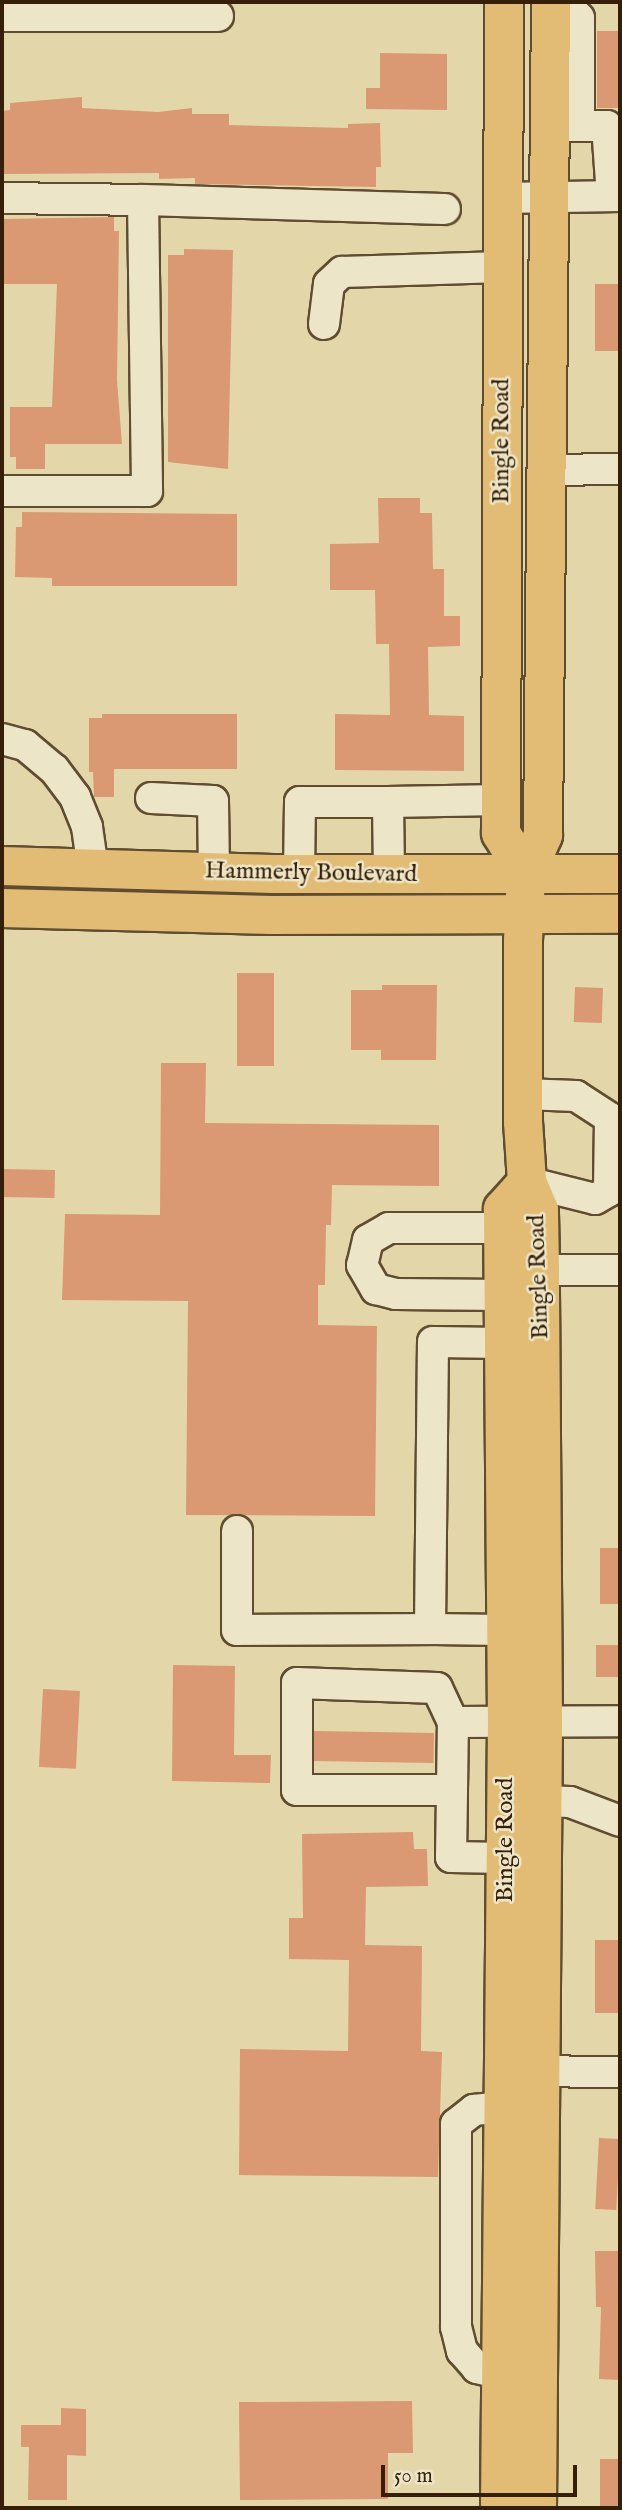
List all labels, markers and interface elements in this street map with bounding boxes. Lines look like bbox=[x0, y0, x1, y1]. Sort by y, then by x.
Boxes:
street label: Bingle Road bbox=[488, 378, 516, 504]
street label: Hammerly Boulevard bbox=[205, 857, 417, 889]
street label: Bingle Road bbox=[522, 1214, 556, 1340]
street label: Bingle Road bbox=[492, 1777, 520, 1903]
scale bar bbox=[384, 2450, 580, 2494]
text: 50 m bbox=[394, 2463, 433, 2490]

